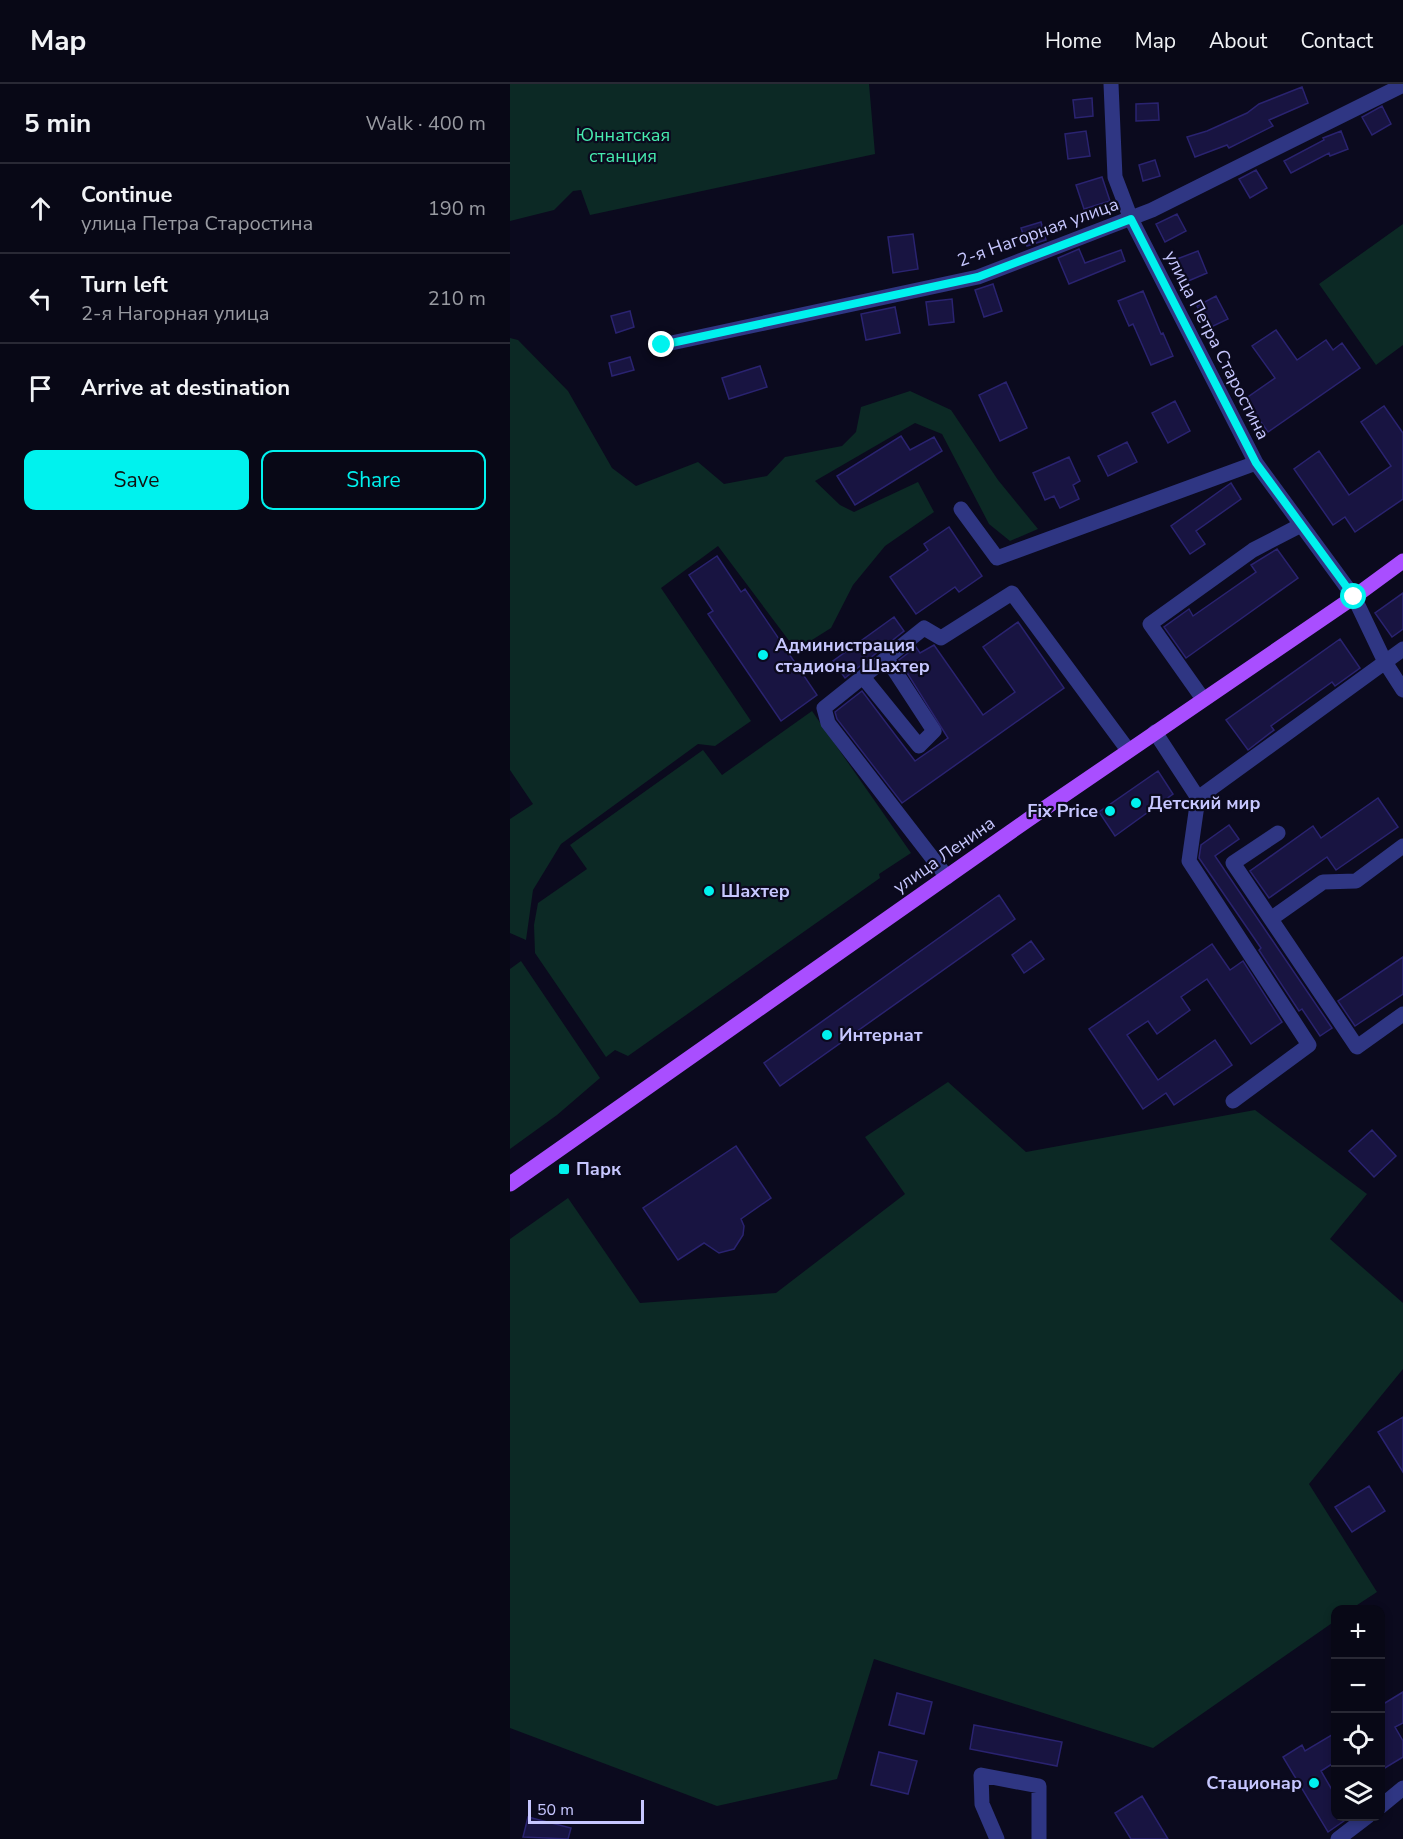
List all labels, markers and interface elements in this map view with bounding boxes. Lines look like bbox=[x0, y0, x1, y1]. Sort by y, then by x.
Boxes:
text: Map bbox=[30, 22, 86, 60]
text: Home bbox=[1045, 27, 1102, 55]
text: Map bbox=[1135, 27, 1176, 55]
text: About bbox=[1209, 27, 1267, 55]
text: Contact bbox=[1300, 27, 1373, 55]
text: 5 min bbox=[24, 106, 91, 141]
text: Walk · 400 m bbox=[366, 110, 486, 137]
park label: Юннатская станция bbox=[576, 123, 670, 168]
text: Continue bbox=[81, 180, 172, 210]
icon: ahead bbox=[24, 192, 57, 225]
street label: 2-я Нагорная улица bbox=[954, 192, 1122, 272]
text: 190 m bbox=[428, 195, 486, 222]
text: улица Петра Старостина bbox=[81, 210, 313, 237]
street label: улица Петра Старостина bbox=[1159, 246, 1275, 444]
text: Turn left bbox=[81, 270, 168, 300]
icon: left bbox=[24, 282, 57, 315]
text: 210 m bbox=[428, 285, 486, 312]
text: 2-я Нагорная улица bbox=[81, 300, 270, 327]
route end bbox=[648, 331, 674, 357]
icon: arrive bbox=[24, 372, 57, 405]
text: Arrive at destination bbox=[81, 373, 290, 403]
button: Save bbox=[24, 450, 249, 510]
button: Share bbox=[261, 450, 486, 510]
route start bbox=[1340, 583, 1366, 609]
place label: Администрация стадиона Шахтер bbox=[775, 633, 930, 678]
marker: Администрация стадиона Шахтер bbox=[756, 648, 770, 662]
place label: Детский мир bbox=[1148, 791, 1260, 815]
marker: Детский мир bbox=[1129, 796, 1143, 810]
place label: Fix Price bbox=[1027, 799, 1098, 823]
marker: Fix Price bbox=[1103, 804, 1117, 818]
street label: улица Ленина bbox=[888, 811, 1000, 899]
place label: Шахтер bbox=[721, 879, 790, 903]
marker: Шахтер bbox=[702, 884, 716, 898]
place label: Интернат bbox=[839, 1023, 923, 1047]
marker: Интернат bbox=[820, 1028, 834, 1042]
place label: Парк bbox=[576, 1157, 622, 1181]
marker: Парк bbox=[557, 1162, 571, 1176]
map controls bbox=[1331, 1605, 1385, 1821]
button: + bbox=[1331, 1605, 1385, 1659]
button: − bbox=[1331, 1659, 1385, 1713]
button: locate bbox=[1331, 1713, 1385, 1767]
button: layers bbox=[1331, 1767, 1385, 1821]
place label: Стационар bbox=[1206, 1771, 1302, 1795]
marker: Стационар bbox=[1307, 1776, 1321, 1790]
scale bar bbox=[528, 1797, 644, 1824]
text: 50 m bbox=[537, 1799, 574, 1821]

